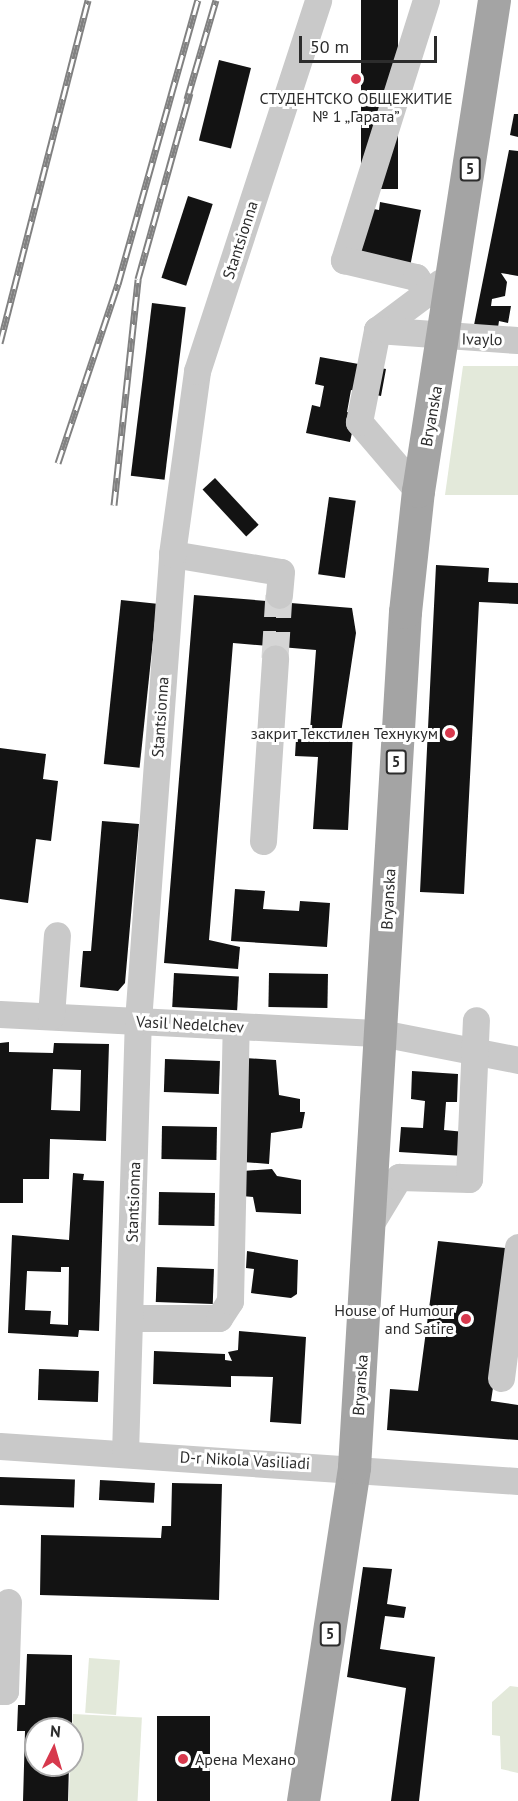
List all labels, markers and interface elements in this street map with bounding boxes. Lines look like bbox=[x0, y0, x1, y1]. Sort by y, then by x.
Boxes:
scale bar bbox=[302, 24, 440, 62]
text: 50 m bbox=[310, 35, 349, 58]
marker: СТУДЕНТСКО ОБЩЕЖИТИЕ № 1 „Гарата” bbox=[349, 72, 363, 86]
place label: СТУДЕНТСКО ОБЩЕЖИТИЕ № 1 „Гарата” bbox=[259, 88, 453, 126]
road number: 5 bbox=[460, 157, 480, 181]
street label: Stantsionna bbox=[218, 198, 262, 282]
street label: Ivaylo bbox=[461, 329, 503, 349]
street label: Bryanska bbox=[416, 384, 446, 448]
street label: Stantsionna bbox=[148, 676, 172, 758]
place label: закрит Текстилен Технукум bbox=[249, 723, 438, 743]
marker: закрит Текстилен Технукум bbox=[443, 726, 457, 740]
road number: 5 bbox=[386, 750, 406, 774]
street label: Bryanska bbox=[377, 868, 399, 930]
street label: Vasil Nedelchev bbox=[136, 1012, 244, 1036]
street label: Stantsionna bbox=[122, 1161, 144, 1243]
place label: House of Humour and Satire bbox=[334, 1300, 454, 1338]
marker: House of Humour and Satire bbox=[459, 1312, 473, 1326]
street label: Bryanska bbox=[348, 1354, 372, 1416]
street label: D-r Nikola Vasiliadi bbox=[179, 1447, 311, 1473]
road number: 5 bbox=[320, 1622, 340, 1646]
north arrow bbox=[24, 1717, 84, 1777]
text: N bbox=[49, 1721, 61, 1741]
place label: Арена Механо bbox=[195, 1749, 296, 1769]
marker: Арена Механо bbox=[176, 1752, 190, 1766]

